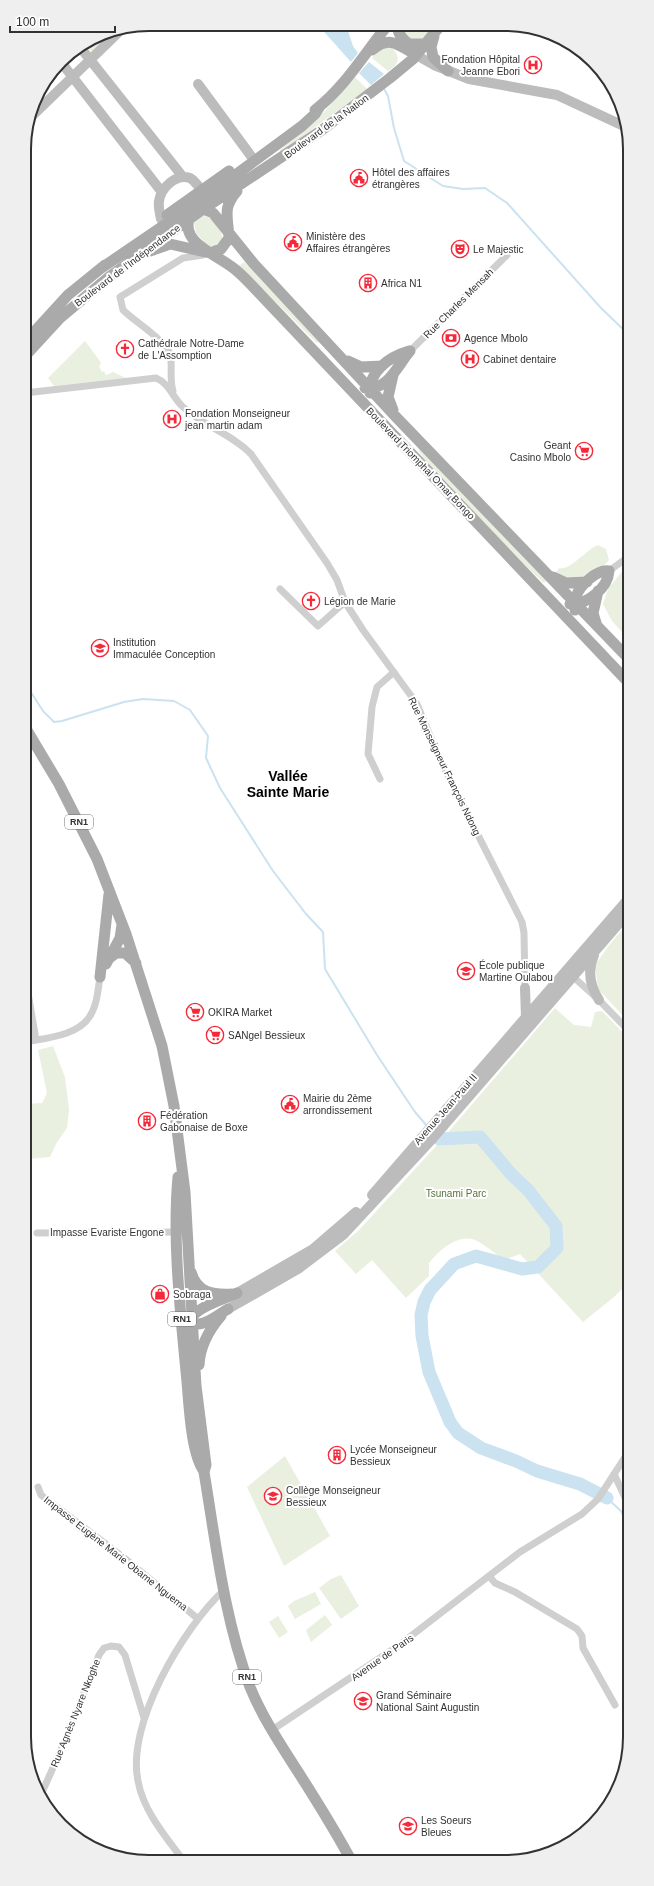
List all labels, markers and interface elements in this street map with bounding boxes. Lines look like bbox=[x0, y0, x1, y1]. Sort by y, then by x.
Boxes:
scale bar bbox=[10, 8, 115, 34]
text: 100 m bbox=[16, 15, 49, 29]
place label: Fondation Hôpital Jeanne Ebori bbox=[442, 54, 520, 77]
hospital icon: Fondation Hôpital Jeanne Ebori bbox=[523, 55, 543, 75]
street label: Boulevard de la Nation bbox=[282, 92, 370, 161]
place label: Hôtel des affaires étrangères bbox=[372, 167, 450, 190]
public building icon: Hôtel des affaires étrangères bbox=[349, 168, 369, 188]
street label: Boulevard de l'Indépendance bbox=[72, 222, 183, 309]
place label: Ministère des Affaires étrangères bbox=[306, 231, 390, 254]
public building icon: Ministère des Affaires étrangères bbox=[283, 232, 303, 252]
theatre icon: Le Majestic bbox=[450, 239, 470, 259]
place label: Le Majestic bbox=[473, 244, 524, 255]
street label: Rue Charles Mensah bbox=[421, 266, 495, 340]
building icon: Africa N1 bbox=[358, 273, 378, 293]
place label: Africa N1 bbox=[381, 278, 423, 289]
bank icon: Agence Mbolo bbox=[441, 328, 461, 348]
place label: Agence Mbolo bbox=[464, 333, 528, 344]
place label: Cathédrale Notre-Dame de L'Assomption bbox=[138, 338, 245, 361]
church icon: Cathédrale Notre-Dame de L'Assomption bbox=[115, 339, 135, 359]
hospital icon: Cabinet dentaire bbox=[460, 349, 480, 369]
place label: Cabinet dentaire bbox=[483, 354, 557, 365]
street label: Boulevard Triomphal Omar Bongo bbox=[364, 405, 477, 522]
place label: Fondation Monseigneur jean martin adam bbox=[184, 408, 291, 431]
hospital icon: Fondation Monseigneur jean martin adam bbox=[162, 409, 182, 429]
place label: Geant Casino Mbolo bbox=[510, 440, 571, 463]
supermarket icon: Geant Casino Mbolo bbox=[574, 441, 594, 461]
church icon: Légion de Marie bbox=[301, 591, 321, 611]
place label: Légion de Marie bbox=[324, 596, 396, 607]
place label: Institution Immaculée Conception bbox=[113, 637, 215, 660]
school or university icon: Institution Immaculée Conception bbox=[90, 638, 110, 658]
street label: Rue Monseigneur François Ndong bbox=[406, 695, 483, 837]
district label: Vallée Sainte Marie bbox=[247, 768, 329, 800]
road number: RN1 bbox=[65, 815, 93, 829]
place label: École publique Martine Oulabou bbox=[479, 959, 553, 983]
school or university icon: École publique Martine Oulabou bbox=[456, 961, 476, 981]
supermarket icon: OKIRA Market bbox=[185, 1002, 205, 1022]
place label: OKIRA Market bbox=[208, 1007, 272, 1018]
supermarket icon: SANgel Bessieux bbox=[205, 1025, 225, 1045]
place label: SANgel Bessieux bbox=[228, 1030, 305, 1041]
street label: Avenue Jean-Paul II bbox=[412, 1072, 479, 1147]
place label: Mairie du 2ème arrondissement bbox=[303, 1093, 372, 1116]
public building icon: Mairie du 2ème arrondissement bbox=[280, 1094, 300, 1114]
place label: Fédération Gabonaise de Boxe bbox=[160, 1110, 248, 1133]
building icon: Fédération Gabonaise de Boxe bbox=[137, 1111, 157, 1131]
park label: Tsunami Parc bbox=[426, 1188, 486, 1199]
street label: Impasse Evariste Engone bbox=[50, 1227, 164, 1238]
shop icon: Sobraga bbox=[150, 1284, 170, 1304]
place label: Sobraga bbox=[173, 1289, 211, 1300]
road number: RN1 bbox=[168, 1312, 196, 1326]
place label: Lycée Monseigneur Bessieux bbox=[350, 1444, 438, 1467]
building icon: Lycée Monseigneur Bessieux bbox=[327, 1445, 347, 1465]
place label: Collège Monseigneur Bessieux bbox=[286, 1485, 381, 1508]
school or university icon: Collège Monseigneur Bessieux bbox=[263, 1486, 283, 1506]
street label: Impasse Eugène Marie Obame Nguema bbox=[42, 1494, 190, 1613]
street label: Avenue de Paris bbox=[349, 1632, 415, 1683]
street label: Rue Agnès Nyare Nkoghe bbox=[49, 1657, 102, 1769]
road number: RN1 bbox=[233, 1670, 261, 1684]
place label: Grand Séminaire National Saint Augustin bbox=[376, 1690, 479, 1713]
school or university icon: Grand Séminaire National Saint Augustin bbox=[353, 1691, 373, 1711]
place label: Les Soeurs Bleues bbox=[421, 1815, 472, 1838]
school or university icon: Les Soeurs Bleues bbox=[398, 1816, 418, 1836]

